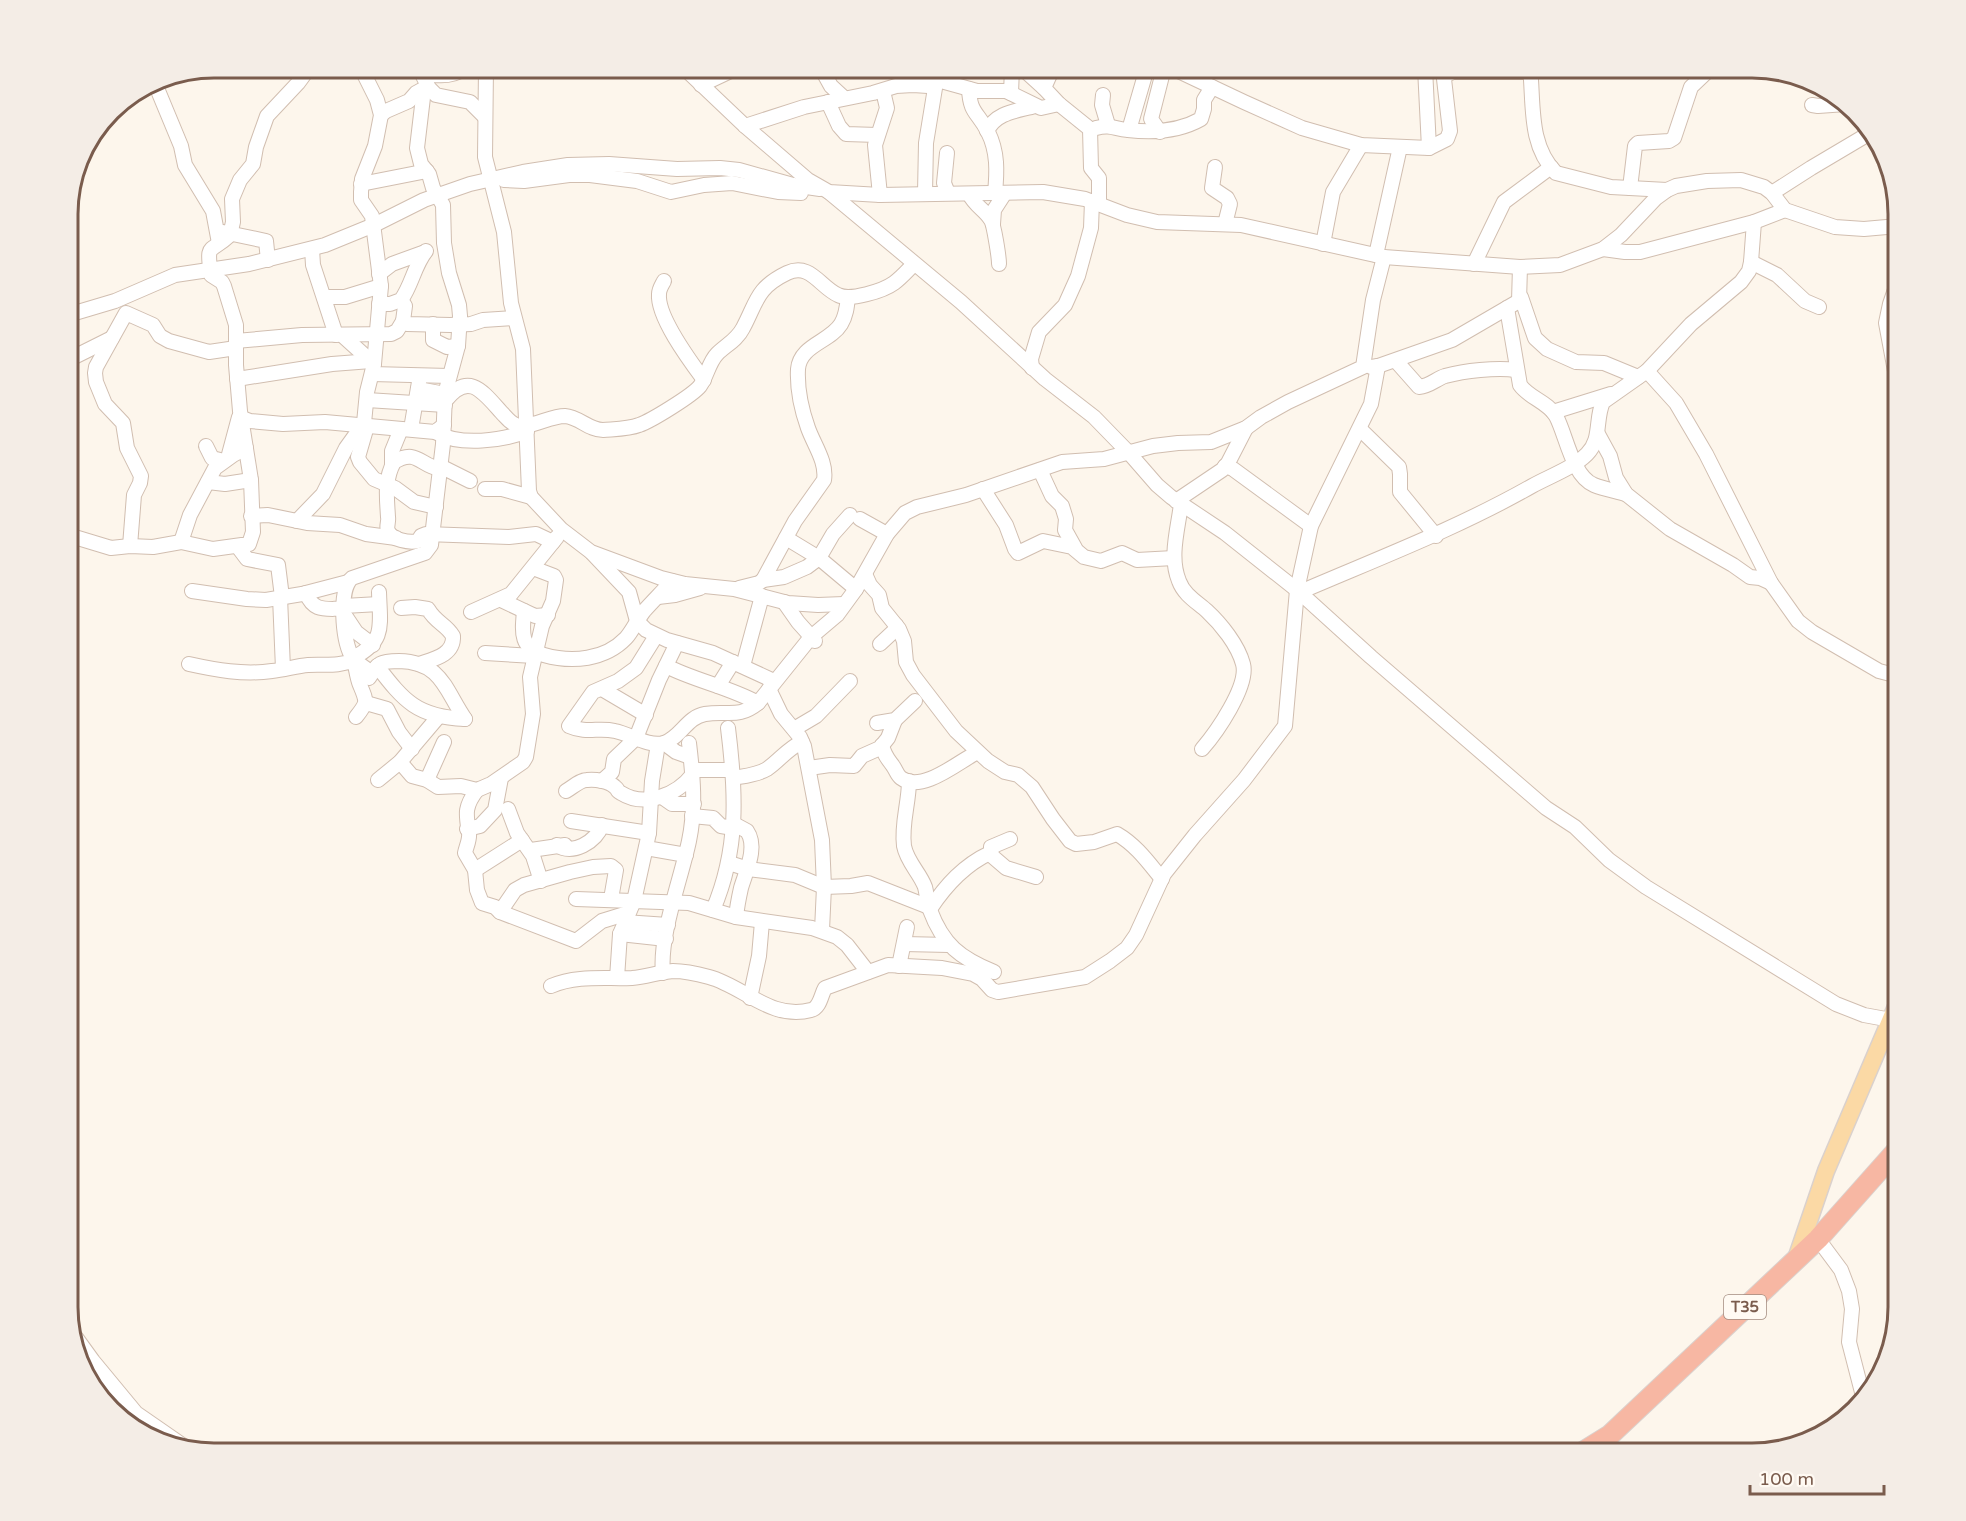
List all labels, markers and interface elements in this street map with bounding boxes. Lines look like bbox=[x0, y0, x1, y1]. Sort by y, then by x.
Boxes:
road number: T35 bbox=[1724, 1295, 1766, 1319]
scale bar bbox=[1750, 1458, 1884, 1496]
text: 100 m bbox=[1759, 1468, 1814, 1490]

